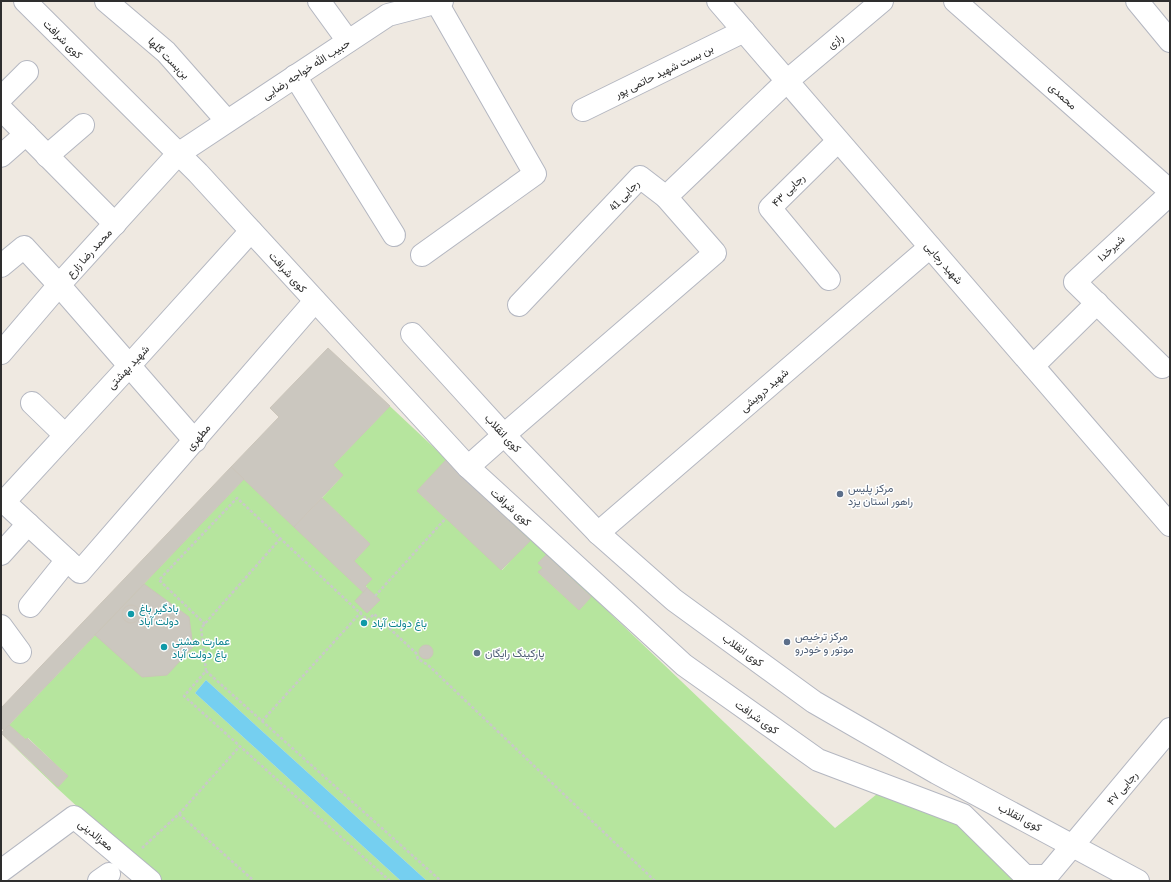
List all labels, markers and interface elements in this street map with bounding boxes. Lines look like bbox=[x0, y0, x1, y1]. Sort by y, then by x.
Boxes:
street label: کوی شرافت bbox=[40, 16, 86, 62]
street label: رازی bbox=[824, 30, 846, 52]
street label: بن‌بست گلها bbox=[145, 34, 193, 82]
street label: حبیب الله خواجه رضایی bbox=[260, 35, 352, 103]
street label: بن بست شهید حاتمی پور bbox=[612, 41, 716, 102]
street label: محمدی bbox=[1046, 80, 1080, 112]
street label: رجایی ۴۳ bbox=[768, 170, 808, 210]
street label: رجایی 41 bbox=[606, 176, 642, 214]
street label: محمد رضا زارع bbox=[63, 225, 116, 281]
street label: شیرخدا bbox=[1094, 232, 1128, 264]
street label: شهید رجایی bbox=[922, 239, 966, 287]
street label: کوی شرافت bbox=[266, 249, 310, 295]
street label: شهید بهشتی bbox=[104, 342, 152, 392]
street label: شهید درویشی bbox=[737, 365, 792, 415]
street label: کوی انقلاب bbox=[482, 411, 524, 455]
street label: مطهری bbox=[183, 421, 213, 453]
place label: مرکز پلیس راهور استان یزد bbox=[848, 481, 913, 508]
street label: کوی شرافت bbox=[488, 485, 534, 529]
marker: مرکز پلیس راهور استان یزد bbox=[835, 489, 845, 499]
place label: بادگیر باغ دولت آباد bbox=[139, 601, 179, 628]
marker: بادگیر باغ دولت آباد bbox=[126, 609, 136, 619]
place label: باغ دولت آباد bbox=[372, 616, 427, 631]
marker: باغ دولت آباد bbox=[359, 618, 369, 628]
place label: مرکز ترخیص موتور و خودرو bbox=[795, 629, 854, 656]
street label: کوی انقلاب bbox=[720, 630, 766, 670]
place label: عمارت هشتی باغ دولت آباد bbox=[172, 634, 230, 662]
marker: مرکز ترخیص موتور و خودرو bbox=[782, 637, 792, 647]
marker: عمارت هشتی باغ دولت آباد bbox=[159, 642, 169, 652]
place label: پارکینگ رایگان bbox=[485, 646, 544, 661]
marker: پارکینگ رایگان bbox=[472, 648, 482, 658]
street label: کوی شرافت bbox=[732, 697, 782, 737]
street label: رجایی ۴۷ bbox=[1104, 768, 1141, 808]
street label: کوی انقلاب bbox=[996, 800, 1044, 834]
street label: معزالدینی bbox=[75, 817, 117, 854]

